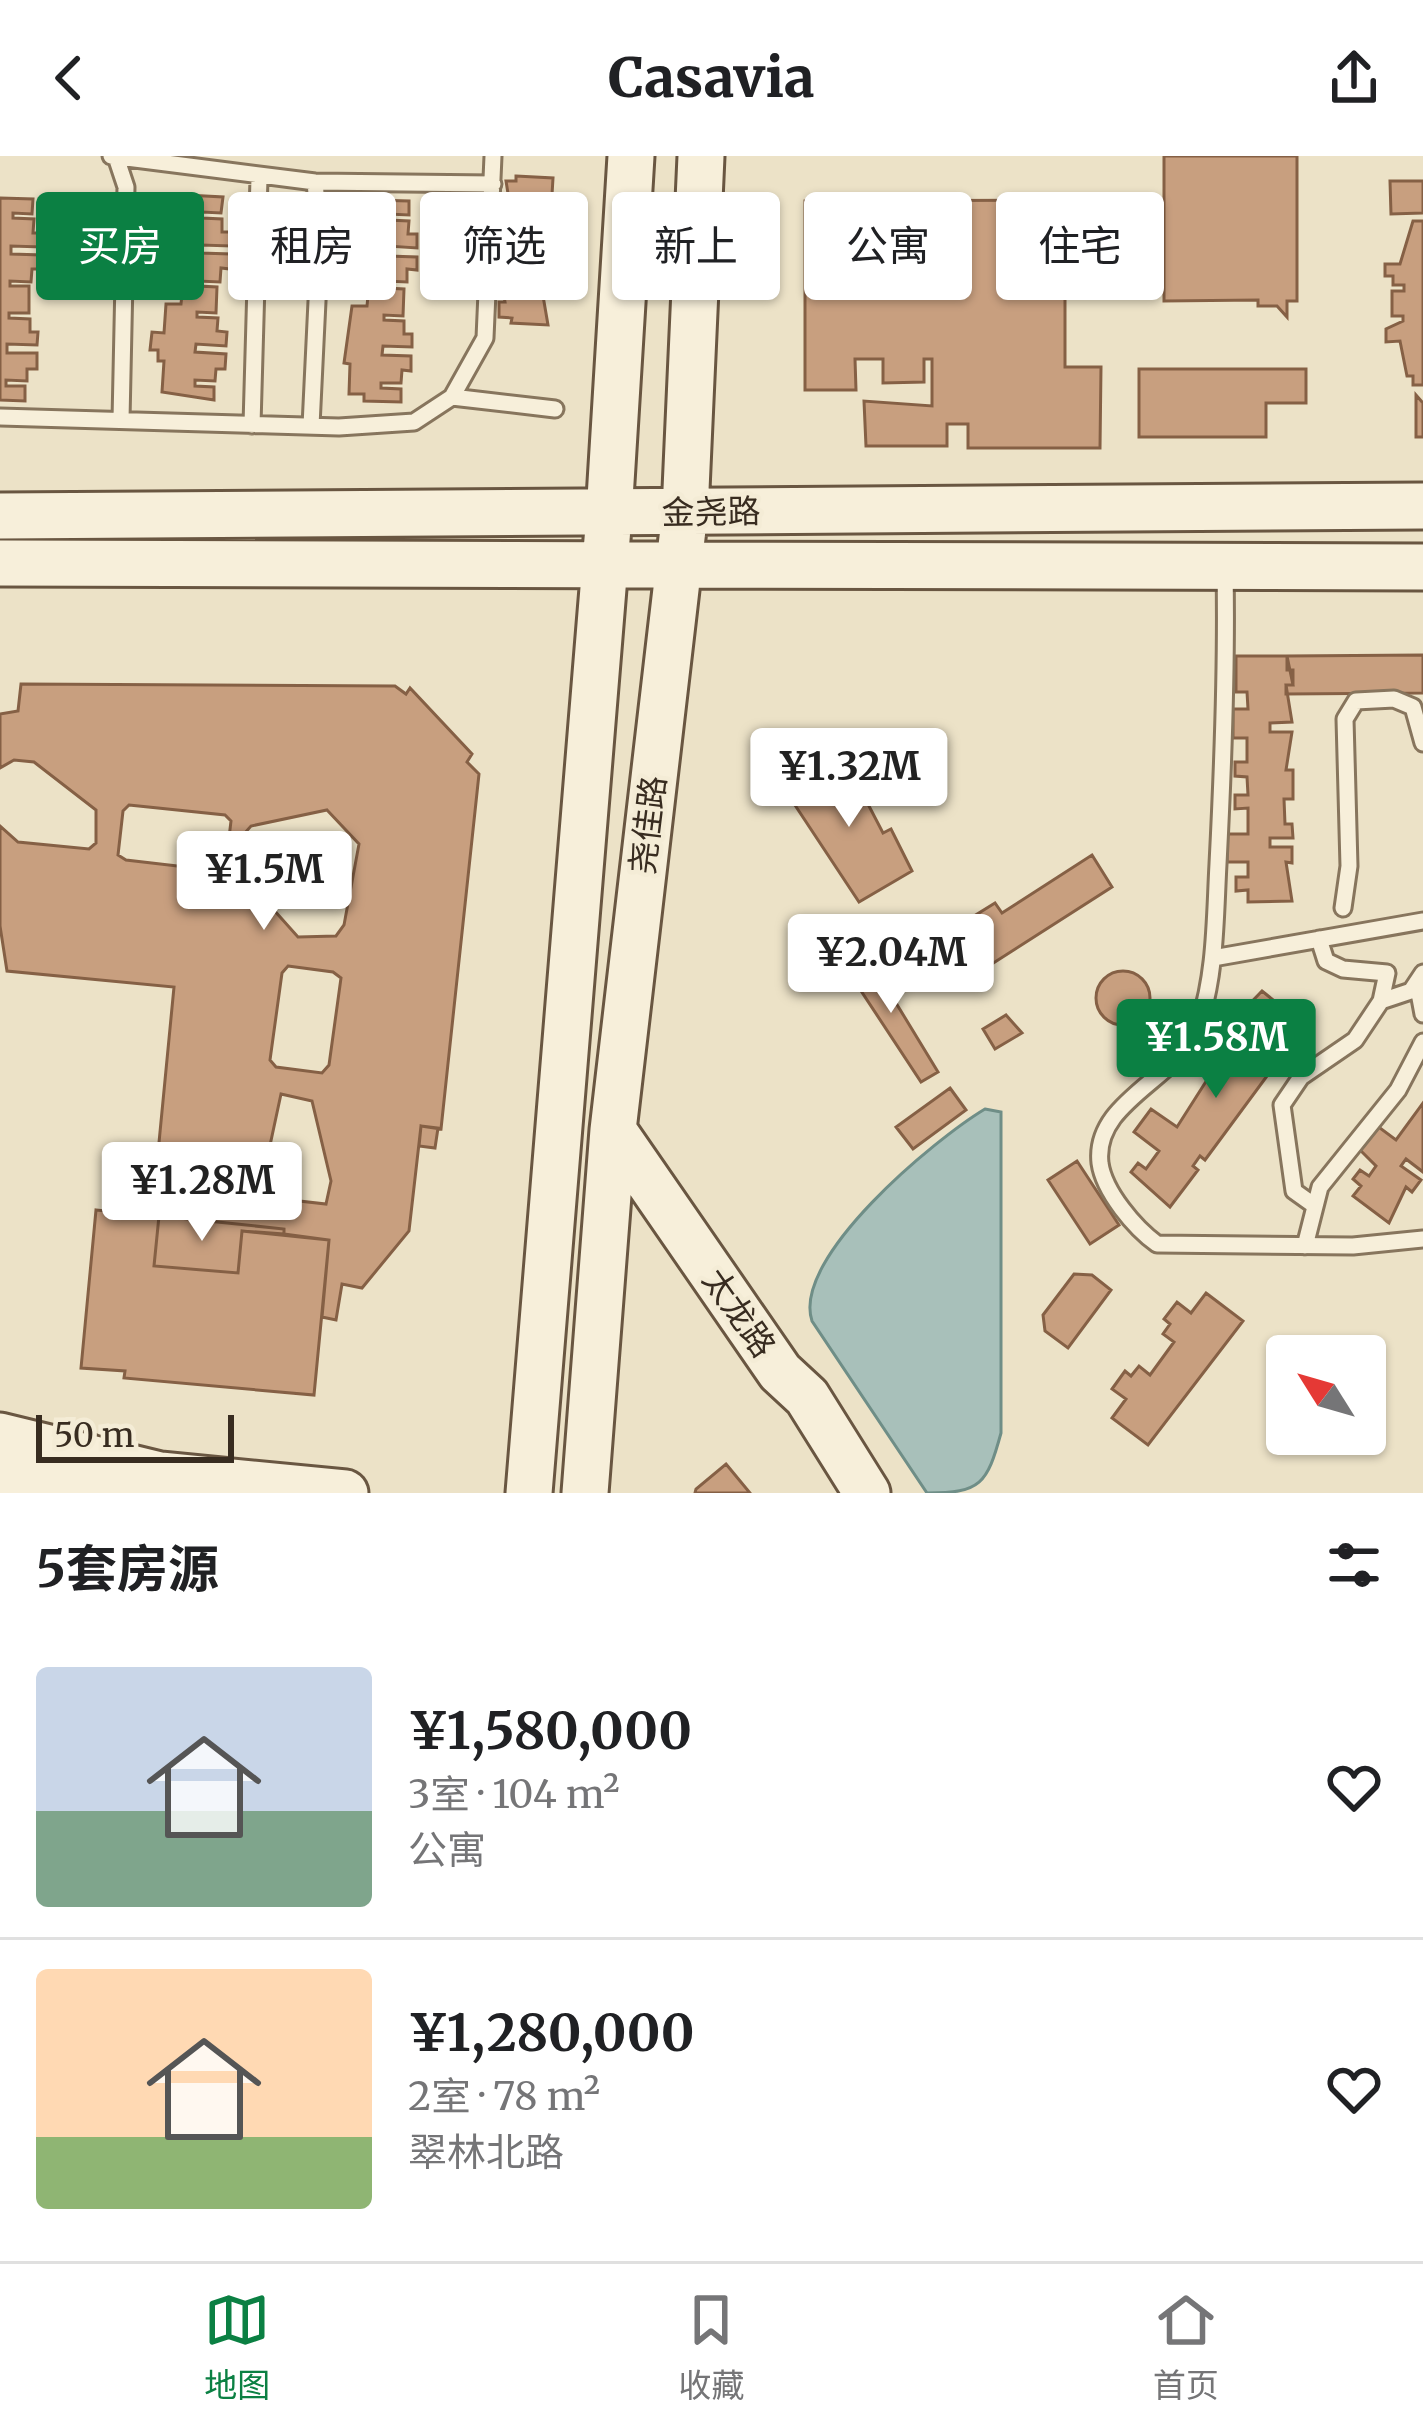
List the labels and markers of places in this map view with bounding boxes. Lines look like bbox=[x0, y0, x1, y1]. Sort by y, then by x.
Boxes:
pin: ¥1.32M bbox=[751, 728, 947, 830]
pin: ¥1.5M bbox=[180, 831, 348, 933]
pin: ¥2.04M bbox=[793, 914, 989, 1016]
pin: ¥1.58M bbox=[1118, 999, 1314, 1101]
pin: ¥1.28M bbox=[104, 1142, 300, 1244]

